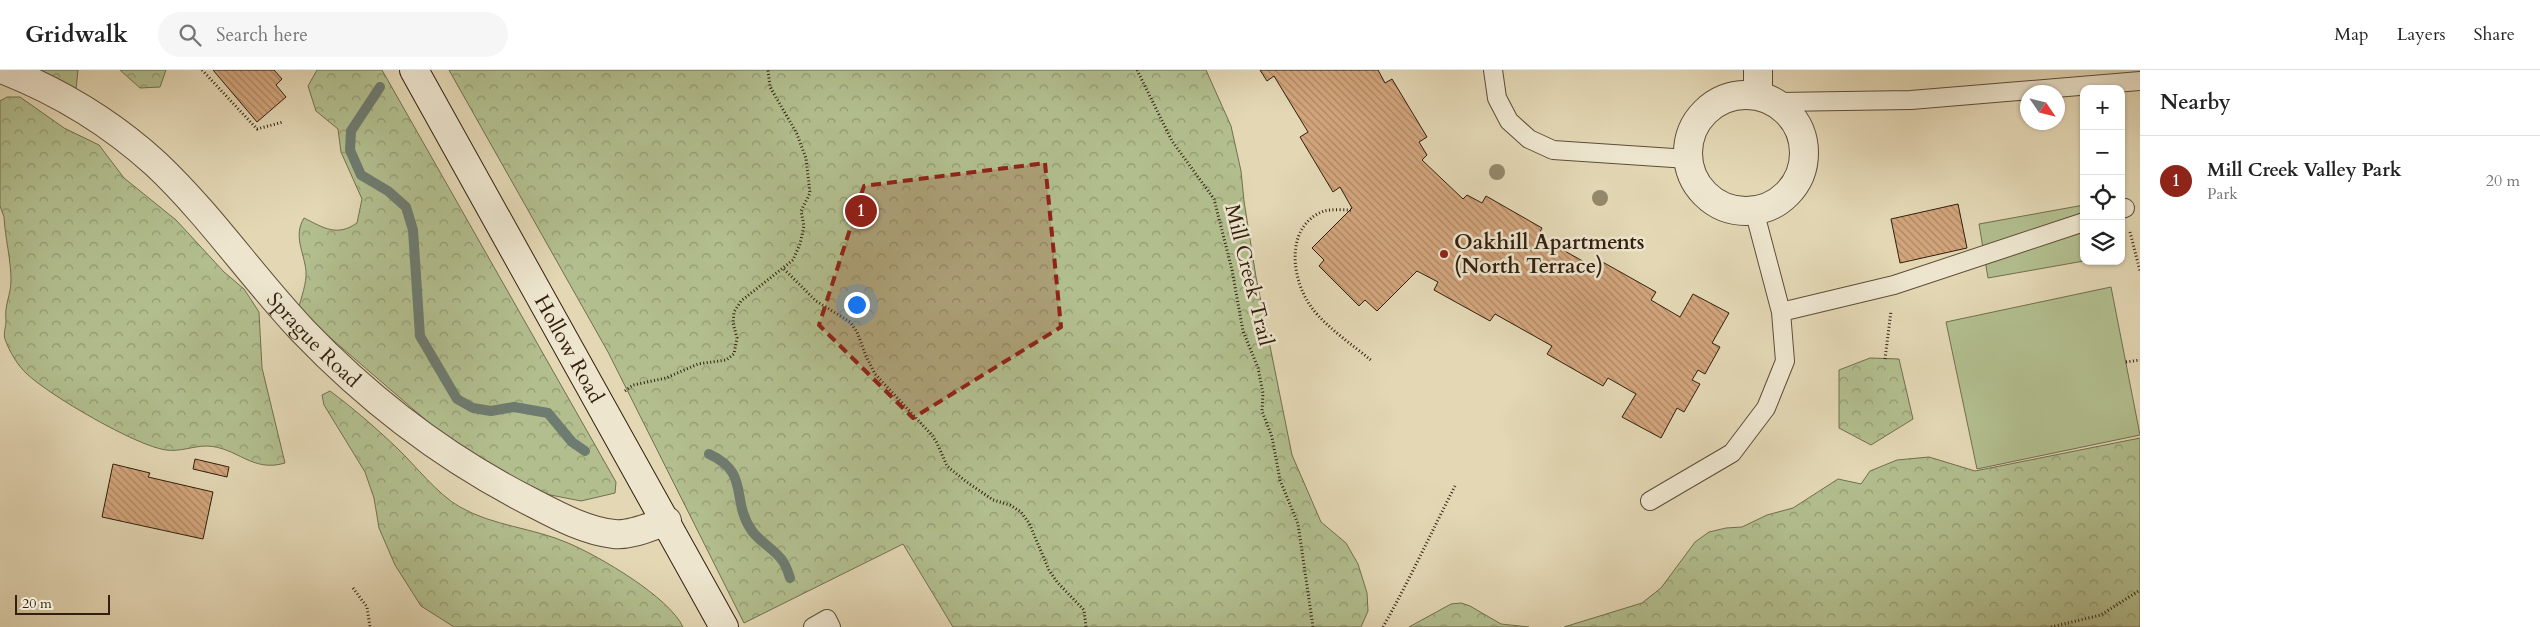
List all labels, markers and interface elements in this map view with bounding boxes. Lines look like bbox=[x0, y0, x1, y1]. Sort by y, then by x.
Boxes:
search box bbox=[158, 12, 508, 57]
text: Gridwalk bbox=[25, 18, 128, 51]
icon: search bbox=[176, 21, 204, 49]
text: Search here bbox=[216, 22, 308, 48]
text: Map bbox=[2334, 22, 2369, 47]
text: Layers bbox=[2397, 22, 2446, 47]
text: Share bbox=[2474, 22, 2515, 47]
north arrow bbox=[2020, 85, 2065, 130]
map controls bbox=[2080, 85, 2125, 265]
button: + bbox=[2080, 85, 2125, 130]
text: Nearby bbox=[2160, 88, 2231, 117]
button: − bbox=[2080, 130, 2125, 175]
text: Mill Creek Valley Park bbox=[2207, 157, 2402, 183]
text: 1 bbox=[2172, 170, 2180, 192]
text: 20 m bbox=[2486, 170, 2520, 192]
button: locate bbox=[2080, 175, 2125, 220]
text: Park bbox=[2207, 183, 2238, 205]
pin: 1 bbox=[845, 192, 877, 230]
street label: Mill Creek Trail bbox=[1217, 201, 1281, 349]
button: layers bbox=[2080, 220, 2125, 265]
place label: Oakhill Apartments (North Terrace) bbox=[1454, 228, 1644, 281]
marker: Oakhill Apartments (North Terrace) bbox=[1438, 248, 1450, 260]
street label: Sprague Road bbox=[260, 286, 367, 394]
street label: Hollow Road bbox=[527, 289, 611, 408]
your location bbox=[844, 292, 870, 318]
scale bar bbox=[15, 592, 110, 615]
text: 20 m bbox=[22, 594, 52, 613]

